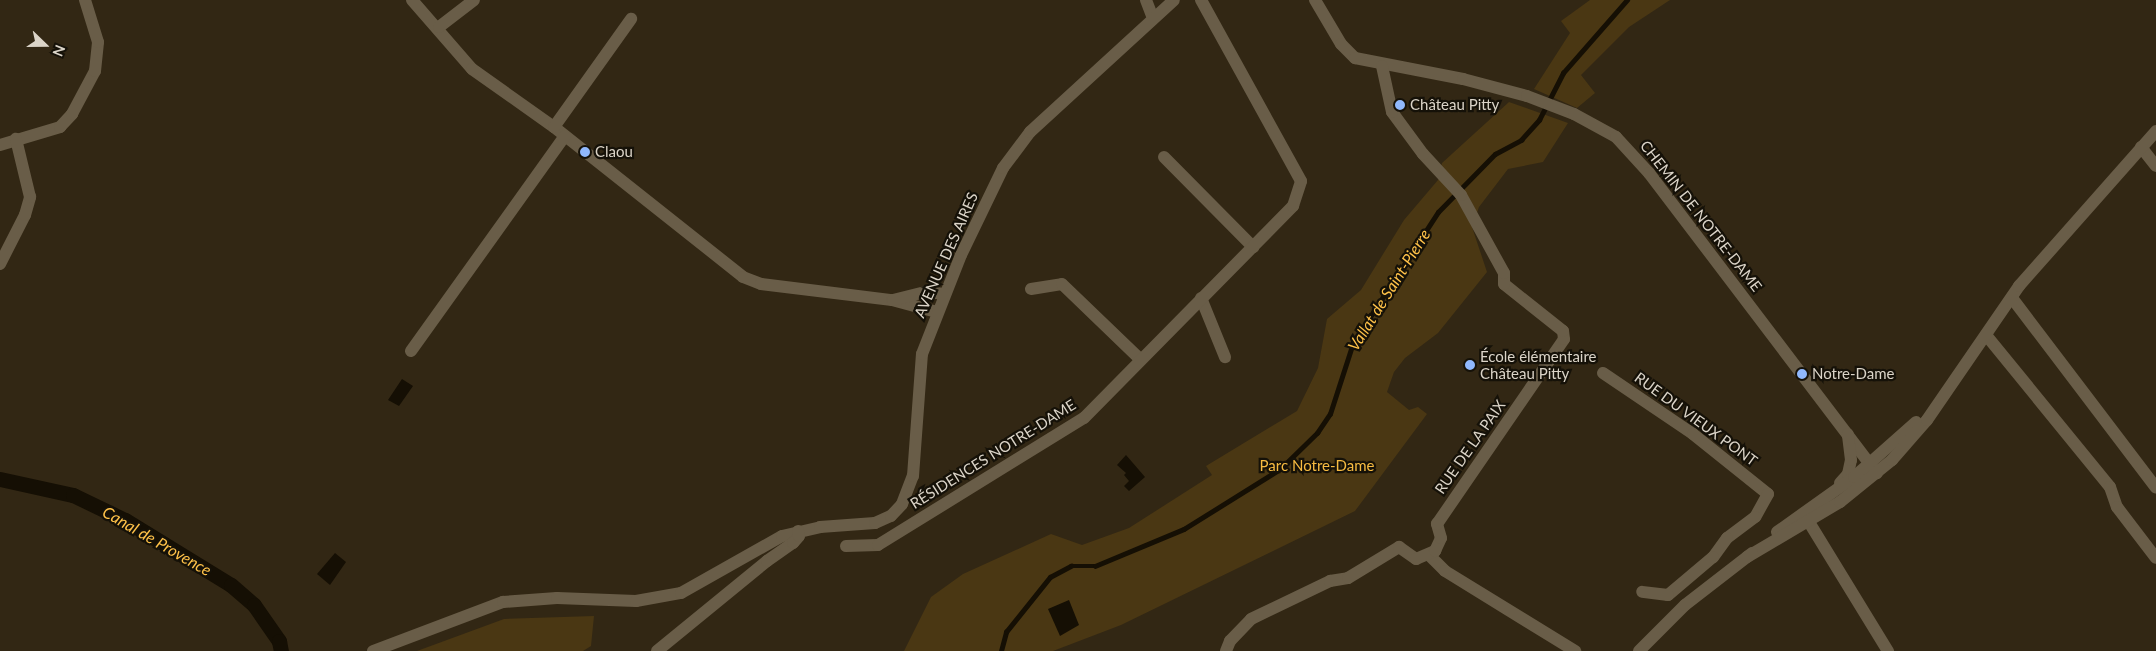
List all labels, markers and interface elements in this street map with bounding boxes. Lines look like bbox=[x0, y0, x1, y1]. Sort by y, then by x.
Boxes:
north arrow bbox=[20, 20, 70, 70]
text: N bbox=[49, 43, 69, 59]
place label: Château Pitty bbox=[1410, 96, 1499, 114]
marker: Château Pitty bbox=[1394, 99, 1406, 111]
street label: CHEMIN DE NOTRE-DAME bbox=[1636, 137, 1766, 295]
place label: Claou bbox=[595, 143, 633, 161]
marker: Claou bbox=[579, 146, 591, 158]
street label: AVENUE DES AIRES bbox=[910, 189, 982, 321]
water label: Vallat de Saint-Pierre bbox=[1344, 226, 1434, 354]
place label: École élémentaire Château Pitty bbox=[1480, 347, 1597, 382]
marker: École élémentaire Château Pitty bbox=[1464, 359, 1476, 371]
place label: Notre-Dame bbox=[1812, 365, 1895, 383]
street label: RUE DU VIEUX PONT bbox=[1631, 368, 1761, 470]
marker: Notre-Dame bbox=[1796, 368, 1808, 380]
street label: RÉSIDENCES NOTRE-DAME bbox=[907, 396, 1079, 512]
street label: RUE DE LA PAIX bbox=[1431, 396, 1509, 498]
park label: Parc Notre-Dame bbox=[1260, 457, 1374, 475]
water label: Canal de Provence bbox=[99, 502, 215, 580]

